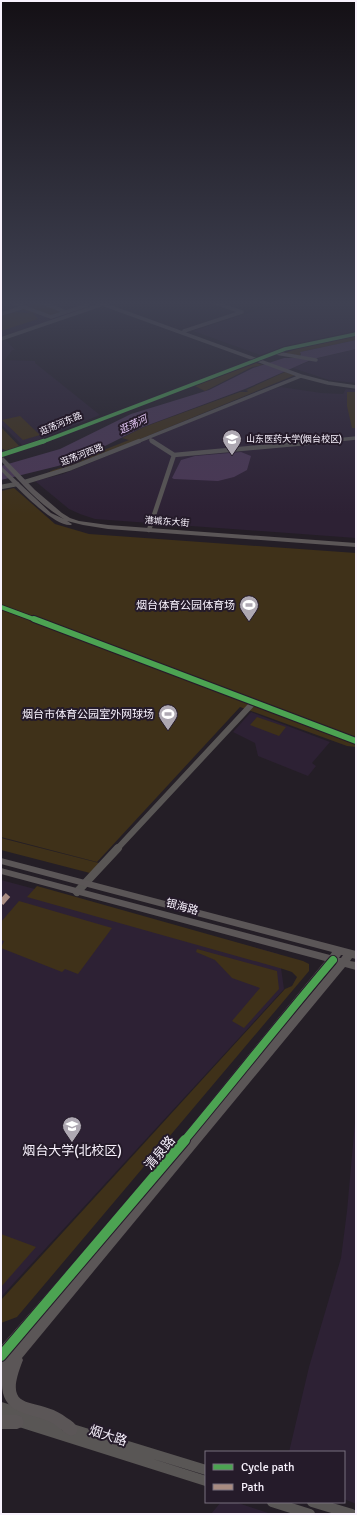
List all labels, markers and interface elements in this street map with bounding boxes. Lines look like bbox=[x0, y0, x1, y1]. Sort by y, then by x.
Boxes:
street label: 逛荡河东路 bbox=[38, 410, 84, 438]
water label: 逛荡河 bbox=[117, 412, 151, 437]
school or university icon: 山东医药大学(烟台校区) bbox=[221, 428, 243, 456]
place label: 山东医药大学(烟台校区) bbox=[246, 433, 342, 445]
street label: 逛荡河西路 bbox=[59, 442, 105, 468]
street label: 港城东大街 bbox=[144, 515, 190, 529]
sports icon: 烟台体育公园体育场 bbox=[238, 594, 260, 622]
place label: 烟台体育公园体育场 bbox=[136, 599, 235, 612]
sports icon: 烟台市体育公园室外网球场 bbox=[157, 703, 179, 731]
place label: 烟台市体育公园室外网球场 bbox=[22, 708, 154, 721]
street label: 银海路 bbox=[164, 896, 200, 918]
school or university icon: 烟台大学(北校区) bbox=[61, 1115, 83, 1143]
street label: 清泉路 bbox=[141, 1133, 179, 1173]
place label: 烟台大学(北校区) bbox=[22, 1143, 122, 1159]
street label: 烟大路 bbox=[87, 1422, 129, 1450]
legend bbox=[205, 1451, 345, 1503]
text: Cycle path bbox=[241, 1460, 294, 1475]
text: Path bbox=[241, 1480, 264, 1495]

